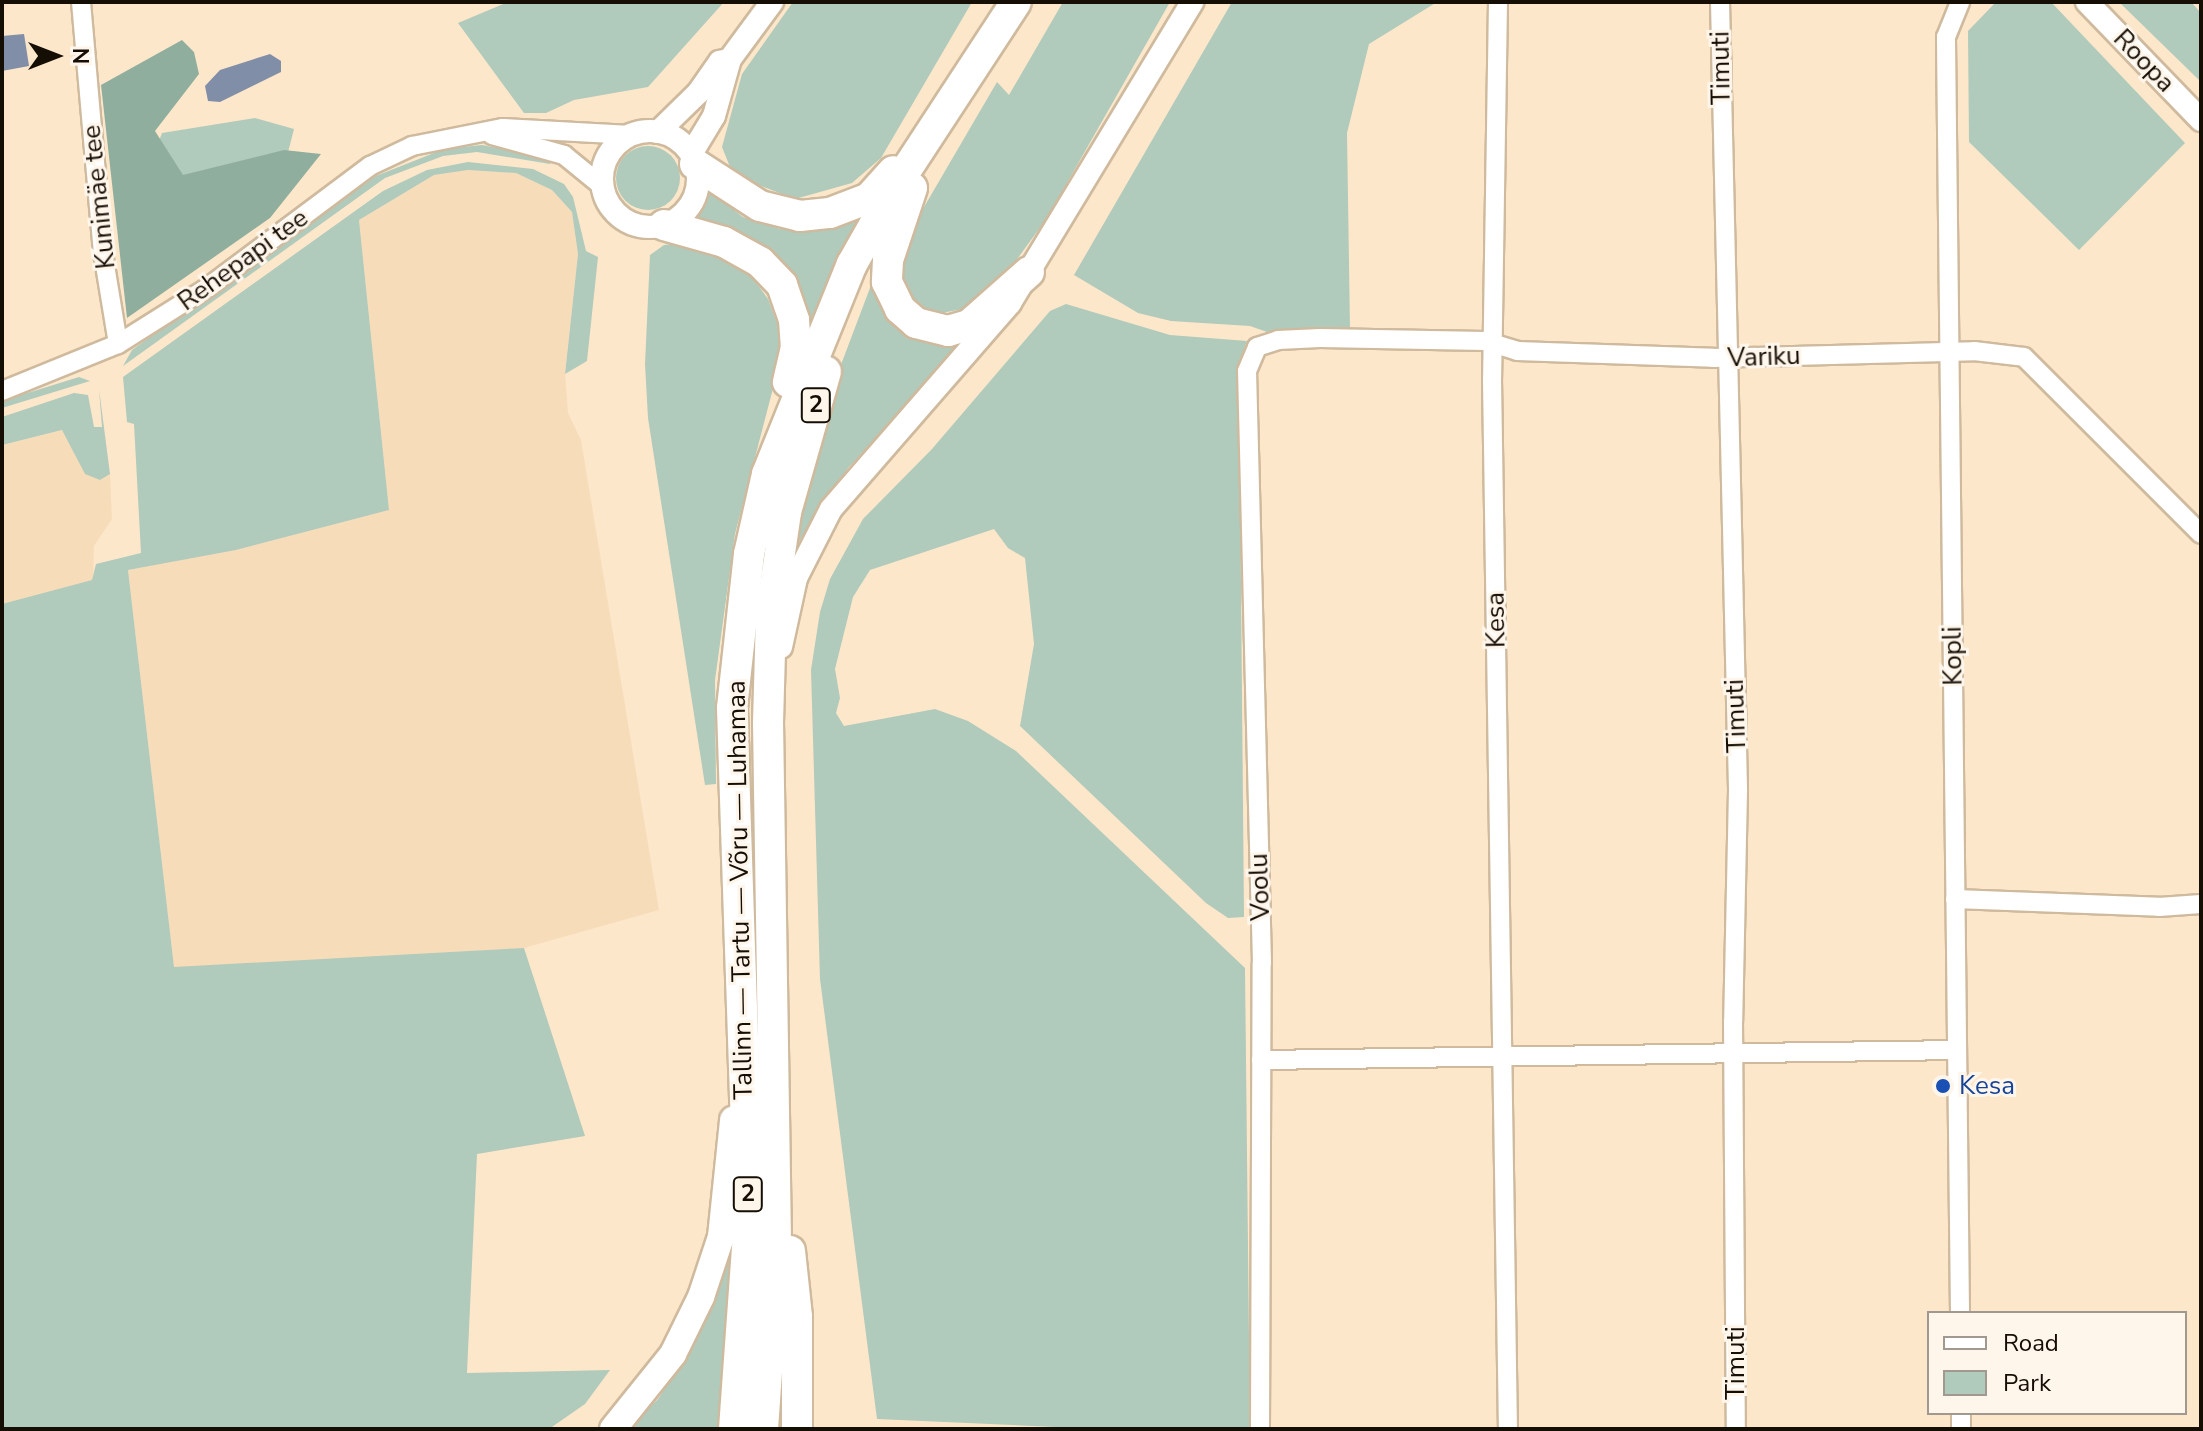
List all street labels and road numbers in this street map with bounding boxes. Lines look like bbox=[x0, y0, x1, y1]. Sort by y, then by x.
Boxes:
street label: Roopa bbox=[2107, 23, 2181, 99]
street label: Timuti bbox=[1705, 31, 1737, 105]
street label: Kunimäe tee bbox=[76, 123, 122, 271]
street label: Rehepapi tee bbox=[172, 202, 314, 318]
street label: Variku bbox=[1727, 340, 1801, 374]
road number: 2 bbox=[800, 385, 832, 425]
street label: Kesa bbox=[1480, 592, 1512, 648]
street label: Kopli bbox=[1937, 626, 1969, 686]
street label: Timuti bbox=[1719, 679, 1753, 753]
street label: Tallinn — Tartu — Võru — Luhamaa bbox=[721, 680, 759, 1100]
street label: Voolu bbox=[1243, 853, 1277, 921]
road number: 2 bbox=[732, 1174, 764, 1214]
street label: Timuti bbox=[1720, 1326, 1752, 1400]

